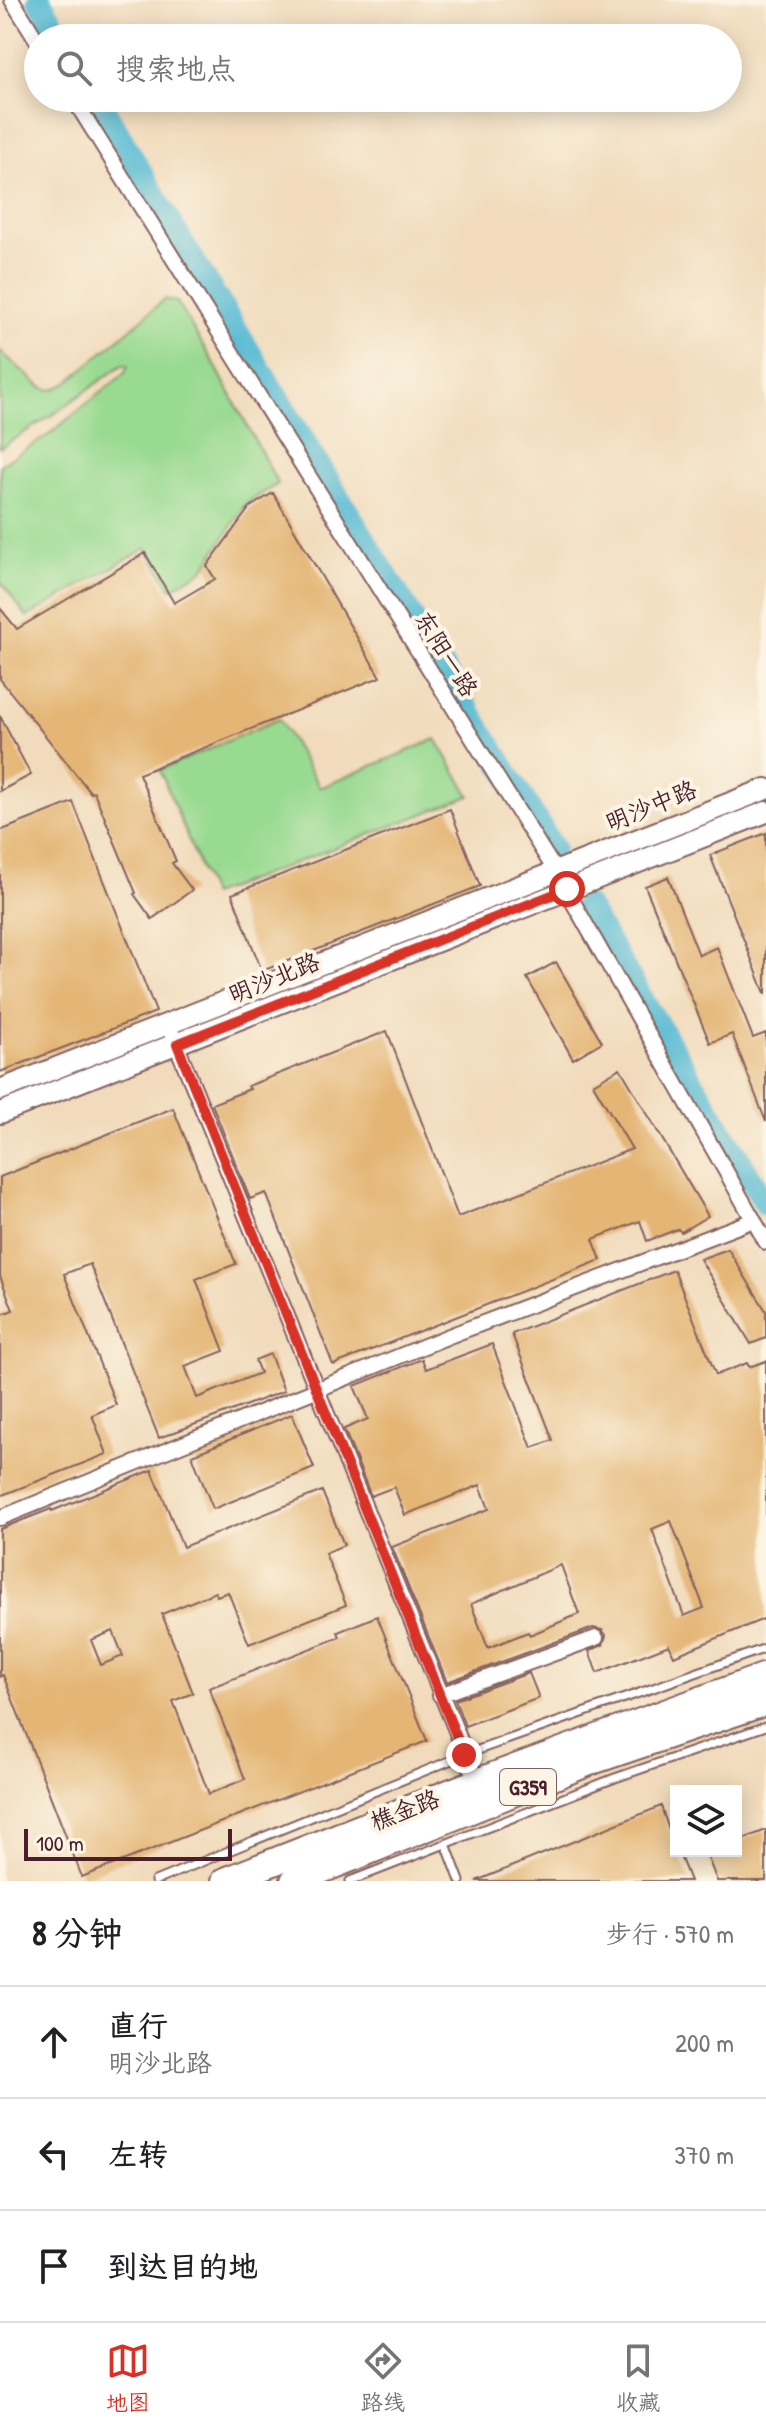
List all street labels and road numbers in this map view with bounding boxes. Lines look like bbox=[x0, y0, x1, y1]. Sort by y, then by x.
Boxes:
street label: 东阳一路 bbox=[408, 604, 486, 703]
street label: 明沙中路 bbox=[600, 772, 701, 838]
street label: 明沙北路 bbox=[223, 944, 324, 1010]
road number: G359 bbox=[500, 1769, 556, 1805]
street label: 樵金路 bbox=[365, 1781, 444, 1837]

